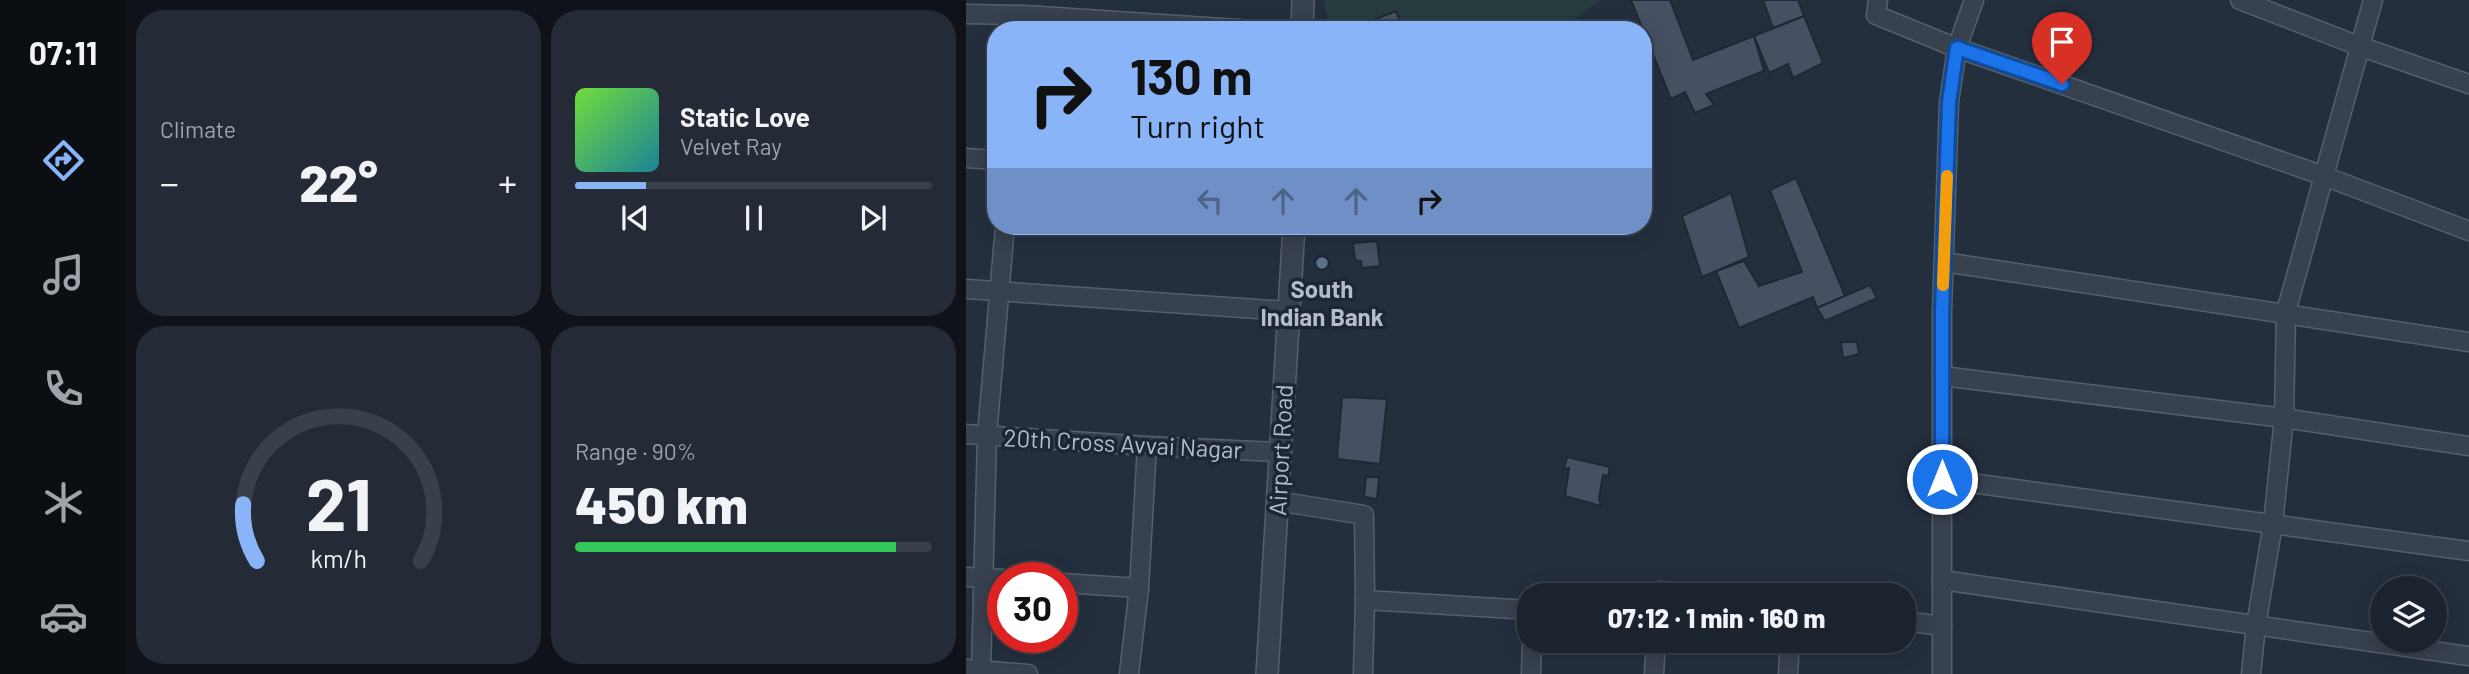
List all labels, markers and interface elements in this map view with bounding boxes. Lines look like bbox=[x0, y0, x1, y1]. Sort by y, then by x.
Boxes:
pin bbox=[2032, 12.0, 2092, 84]
icon: arrive bbox=[2043, 23, 2081, 61]
text: 07:11 bbox=[29, 33, 97, 71]
text: 130 m bbox=[1130, 46, 1252, 105]
icon: right bbox=[1015, 49, 1106, 140]
text: Static Love bbox=[680, 101, 810, 132]
text: Turn right bbox=[1130, 106, 1265, 144]
text: Climate bbox=[160, 115, 236, 143]
text: Velvet Ray bbox=[680, 132, 782, 160]
icon: directions bbox=[39, 136, 88, 185]
text: 22° bbox=[299, 150, 378, 212]
text: − bbox=[160, 159, 179, 205]
text: + bbox=[498, 159, 517, 205]
icon: left bbox=[1191, 182, 1229, 220]
icon: ahead bbox=[1264, 182, 1302, 220]
icon: ahead bbox=[1337, 182, 1375, 220]
icon: right bbox=[1410, 182, 1448, 220]
icon: previous bbox=[616, 199, 654, 237]
icon: pause bbox=[735, 199, 773, 237]
icon: next bbox=[854, 199, 892, 237]
icon: music bbox=[39, 250, 88, 299]
marker: South Indian Bank bbox=[1314, 255, 1330, 271]
place label: South Indian Bank bbox=[1260, 274, 1384, 331]
icon: phone bbox=[39, 364, 88, 413]
street label: Airport Road bbox=[1262, 384, 1298, 516]
street label: 20th Cross Avvai Nagar bbox=[1003, 422, 1243, 464]
text: Range · 90% bbox=[575, 437, 696, 465]
position arrow bbox=[1905, 442, 1979, 516]
text: 21 bbox=[305, 458, 372, 546]
text: 450 km bbox=[575, 472, 748, 534]
icon: climate bbox=[39, 478, 88, 527]
text: km/h bbox=[310, 543, 367, 573]
speed limit sign: 30 bbox=[987, 562, 1078, 653]
map controls bbox=[2370, 576, 2447, 653]
button: layers bbox=[2370, 576, 2447, 653]
icon: car bbox=[39, 592, 88, 641]
text: 07:12 · 1 min · 160 m bbox=[1608, 602, 1825, 633]

